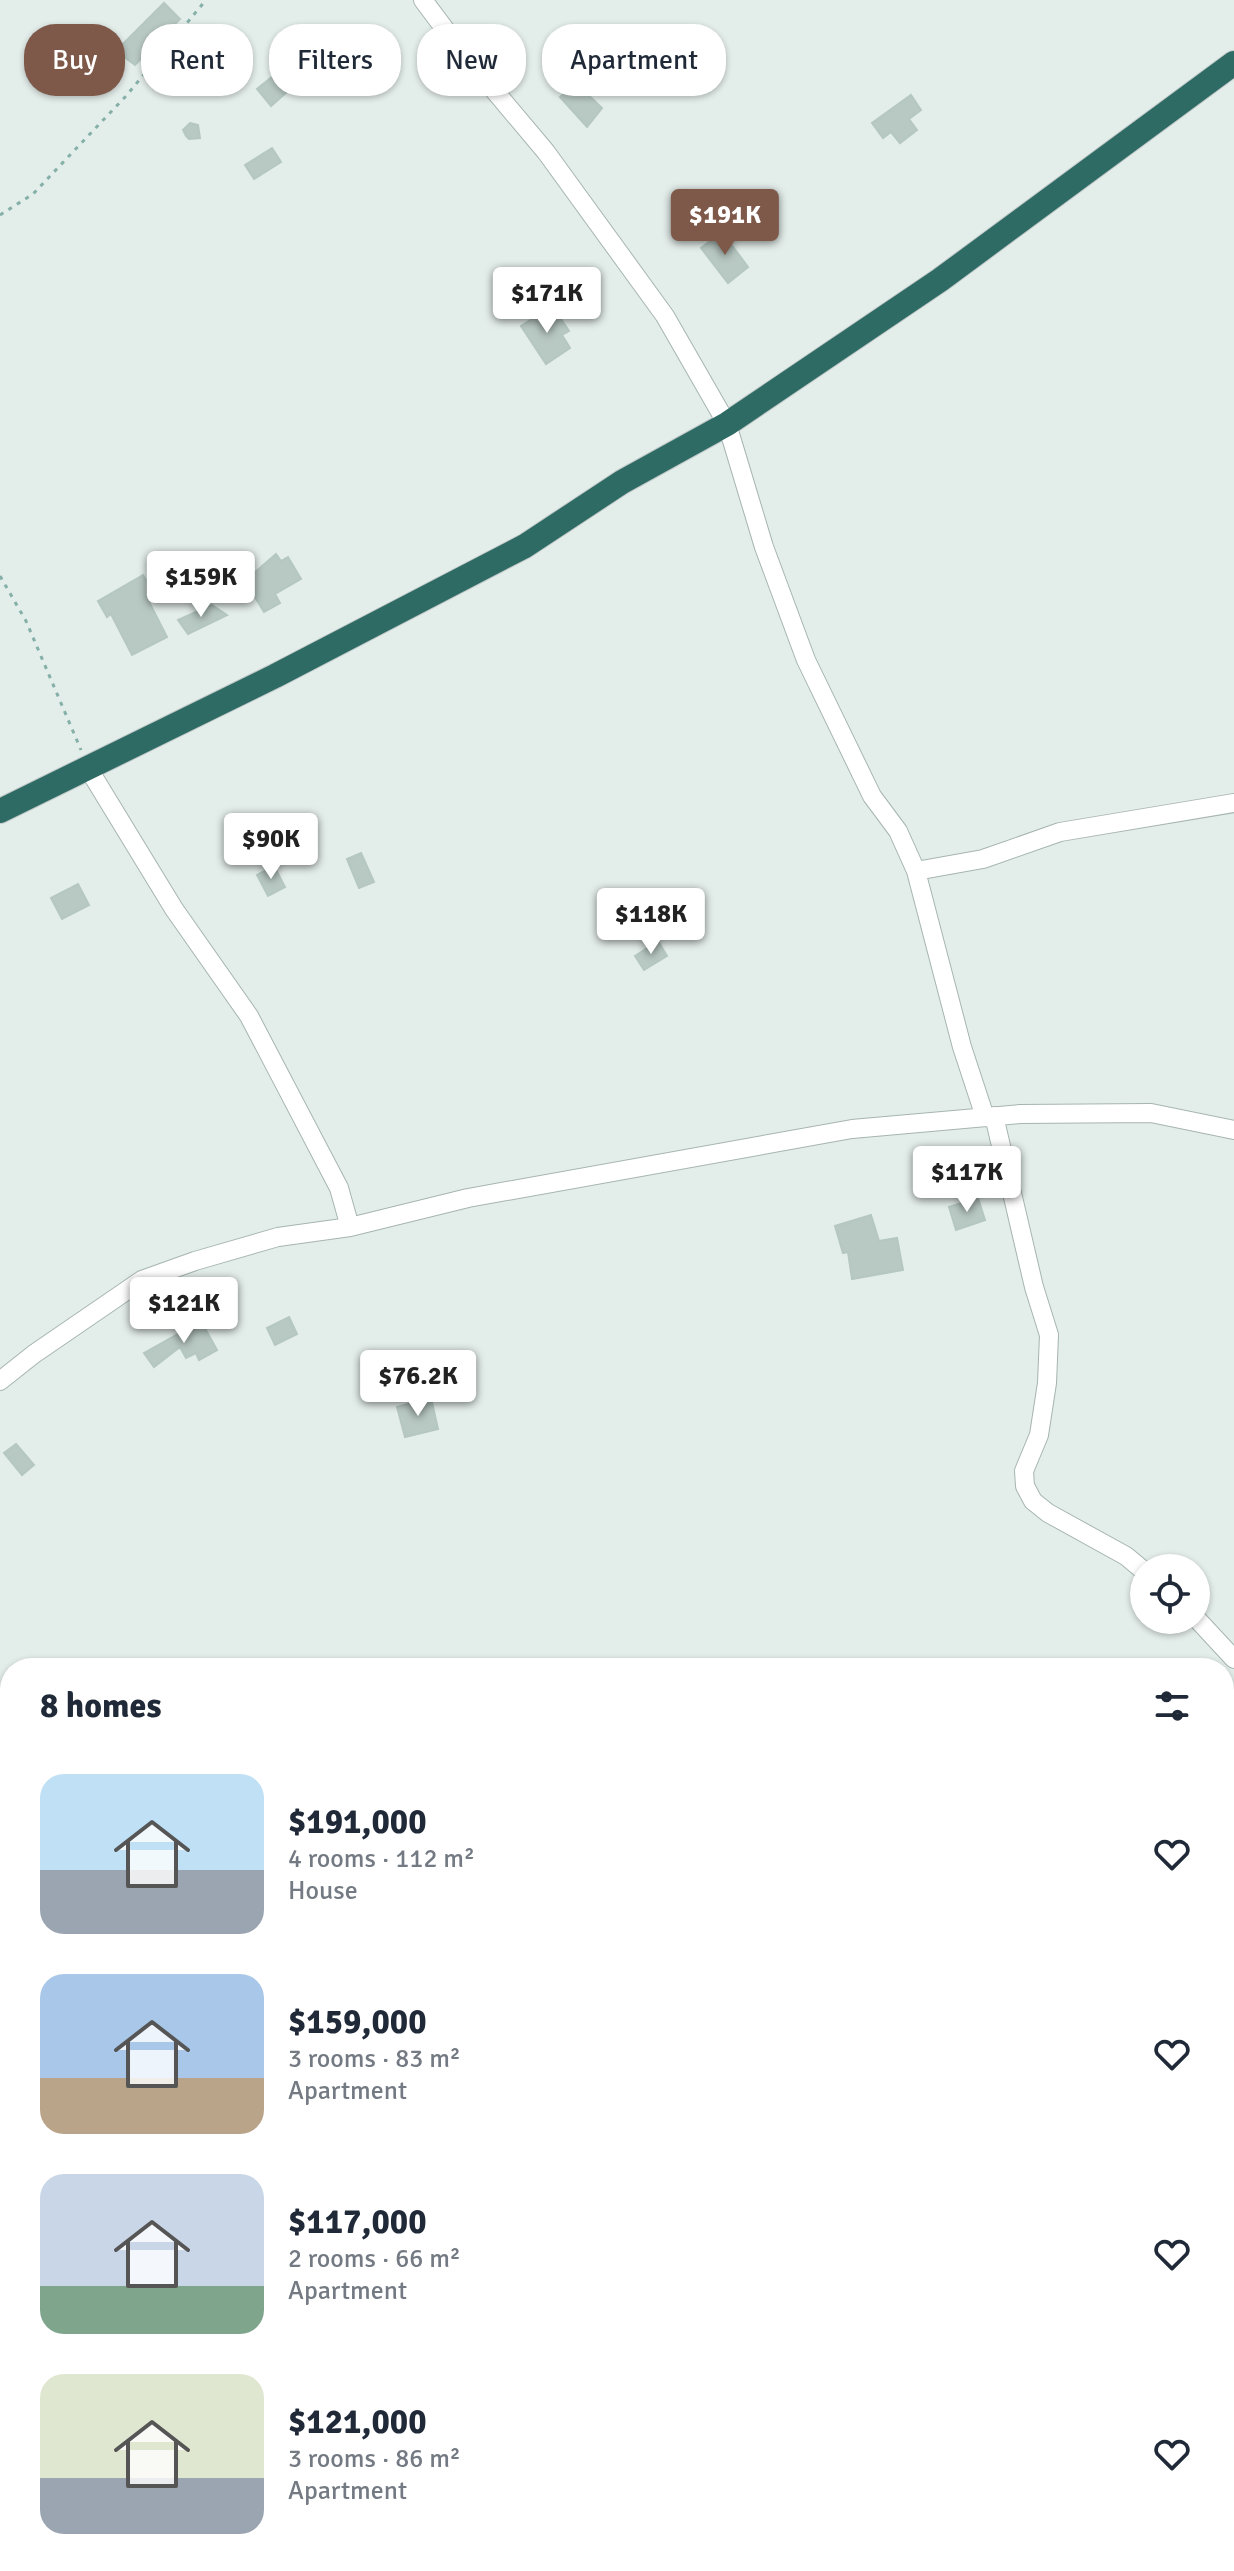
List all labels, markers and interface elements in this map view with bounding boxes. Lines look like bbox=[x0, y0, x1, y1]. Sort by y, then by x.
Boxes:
chip: Buy bbox=[24, 24, 125, 96]
chip: Rent bbox=[141, 24, 253, 96]
chip: Filters bbox=[269, 24, 401, 96]
chip: New bbox=[417, 24, 526, 96]
chip: Apartment bbox=[542, 24, 726, 96]
pin: $191K bbox=[669, 189, 781, 257]
text: $191K bbox=[689, 199, 761, 231]
pin: $171K bbox=[491, 267, 603, 335]
text: $171K bbox=[511, 277, 583, 309]
pin: $159K bbox=[145, 551, 257, 619]
text: $159K bbox=[165, 561, 237, 593]
pin: $90K bbox=[224, 813, 318, 881]
text: $90K bbox=[242, 823, 300, 855]
pin: $118K bbox=[595, 888, 707, 956]
text: $118K bbox=[615, 898, 687, 930]
pin: $117K bbox=[911, 1146, 1023, 1214]
text: $117K bbox=[931, 1156, 1003, 1188]
pin: $121K bbox=[128, 1277, 240, 1345]
text: $121K bbox=[148, 1287, 220, 1319]
pin: $76.2K bbox=[353, 1350, 483, 1418]
text: $76.2K bbox=[378, 1360, 458, 1392]
map controls bbox=[1130, 1554, 1210, 1634]
button: locate bbox=[1130, 1554, 1210, 1634]
icon: filters bbox=[1150, 1684, 1194, 1728]
text: 8 homes bbox=[40, 1685, 161, 1727]
text: $191,000 bbox=[288, 1801, 427, 1843]
icon: home bbox=[104, 1806, 200, 1902]
icon: heart bbox=[1150, 1832, 1194, 1876]
text: 4 rooms · 112 m² bbox=[288, 1843, 475, 1875]
text: House bbox=[288, 1875, 358, 1907]
text: $159,000 bbox=[288, 2001, 427, 2043]
icon: home bbox=[104, 2006, 200, 2102]
icon: heart bbox=[1150, 2032, 1194, 2076]
text: 3 rooms · 83 m² bbox=[288, 2043, 461, 2075]
text: Apartment bbox=[288, 2075, 407, 2107]
text: $117,000 bbox=[288, 2201, 427, 2243]
icon: home bbox=[104, 2206, 200, 2302]
icon: heart bbox=[1150, 2232, 1194, 2276]
text: 2 rooms · 66 m² bbox=[288, 2243, 461, 2275]
text: Apartment bbox=[288, 2275, 407, 2307]
text: $121,000 bbox=[288, 2401, 427, 2443]
icon: home bbox=[104, 2406, 200, 2502]
icon: heart bbox=[1150, 2432, 1194, 2476]
text: 3 rooms · 86 m² bbox=[288, 2443, 461, 2475]
text: Apartment bbox=[288, 2475, 407, 2507]

